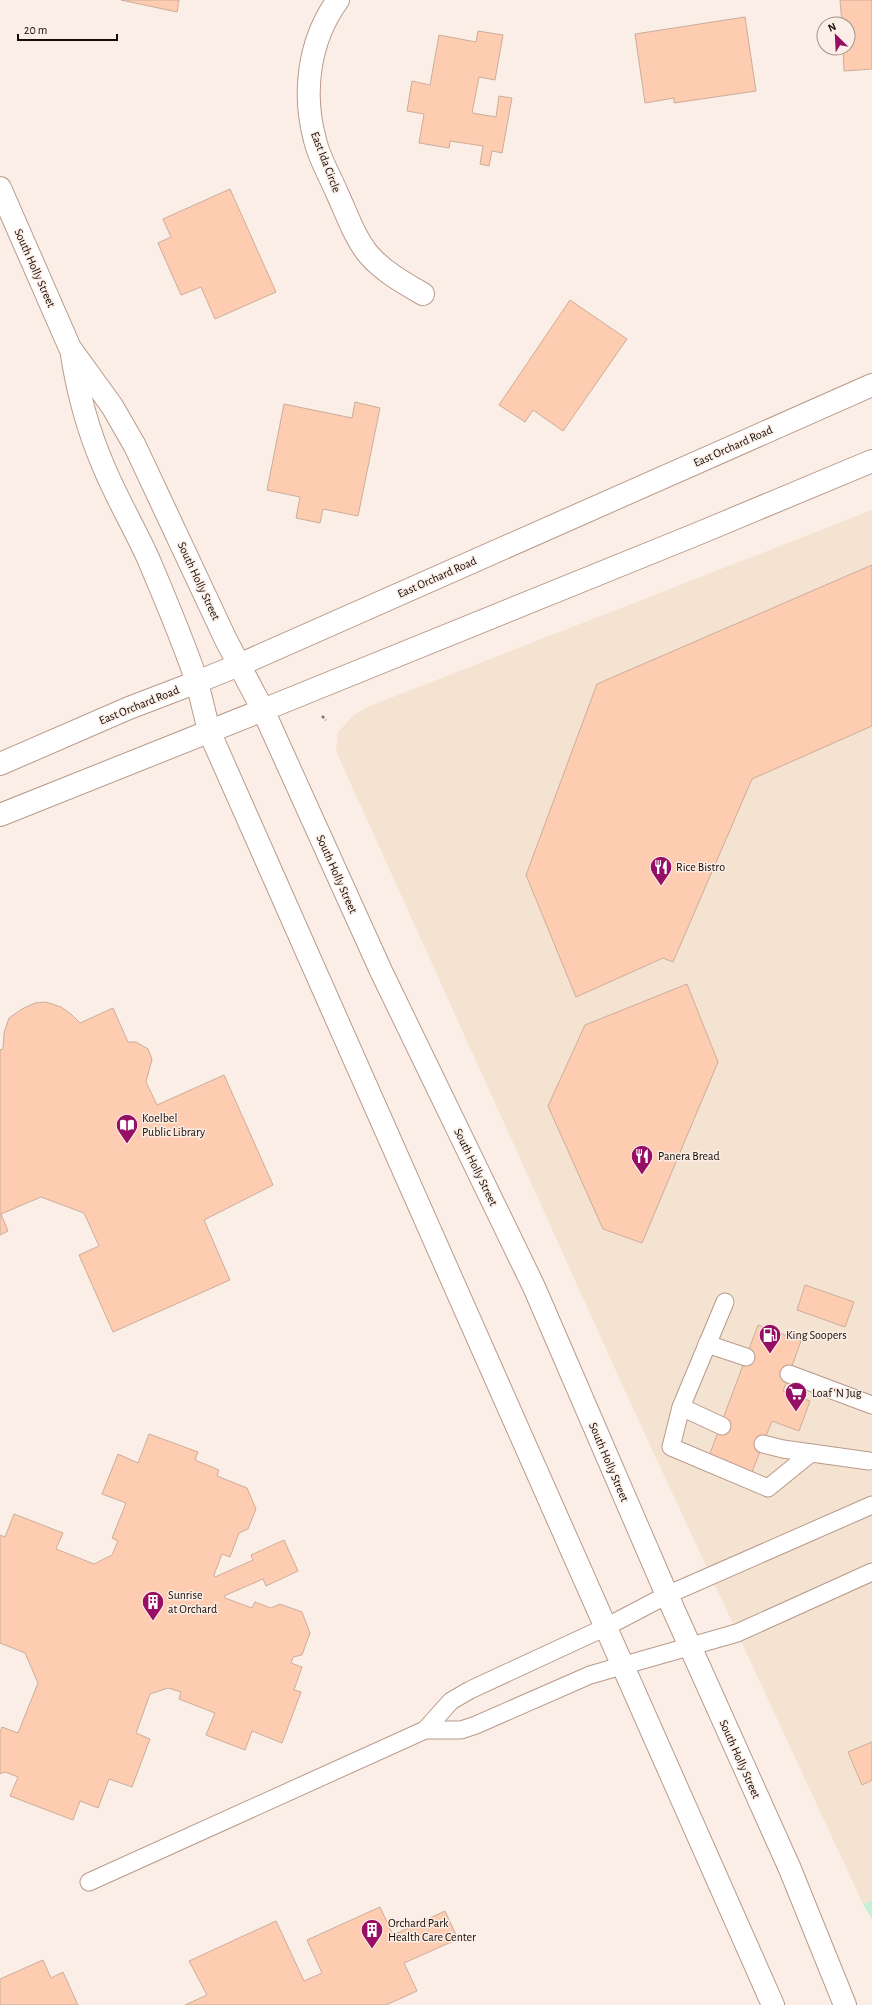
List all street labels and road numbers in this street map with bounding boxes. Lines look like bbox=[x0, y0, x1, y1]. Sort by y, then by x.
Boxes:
street label: East Ida Circle bbox=[309, 130, 343, 194]
street label: South Holly Street bbox=[11, 227, 58, 310]
street label: East Orchard Road bbox=[692, 423, 774, 469]
street label: South Holly Street bbox=[175, 540, 222, 622]
street label: East Orchard Road bbox=[396, 554, 478, 600]
street label: East Orchard Road bbox=[97, 684, 181, 726]
street label: South Holly Street bbox=[313, 833, 360, 916]
street label: South Holly Street bbox=[451, 1126, 500, 1208]
street label: South Holly Street bbox=[586, 1421, 631, 1504]
street label: South Holly Street bbox=[716, 1718, 763, 1801]

